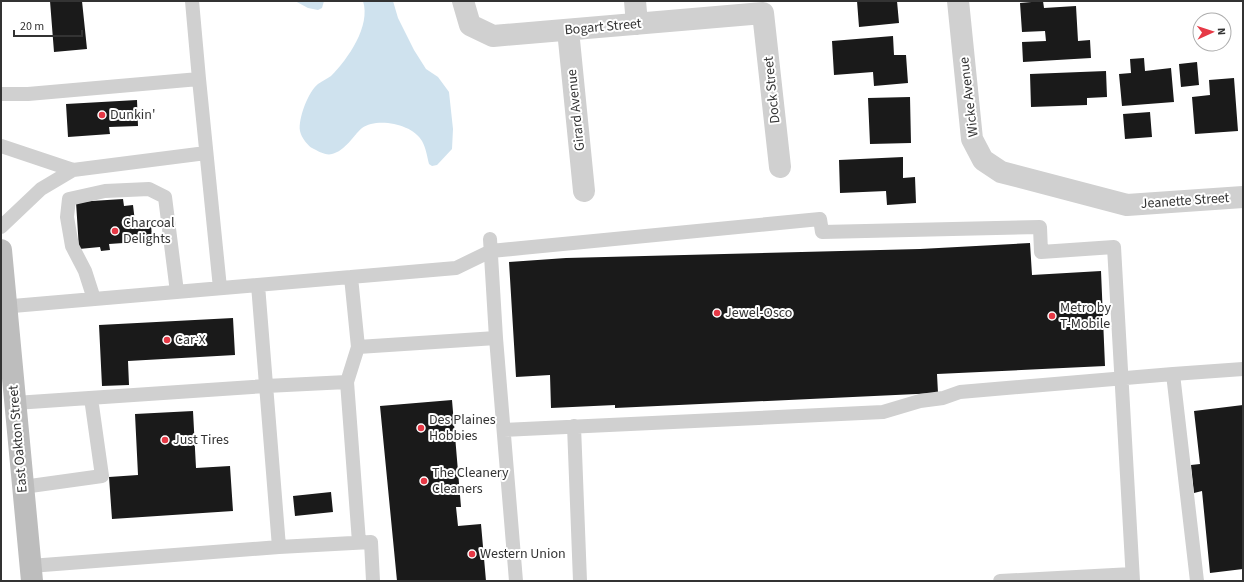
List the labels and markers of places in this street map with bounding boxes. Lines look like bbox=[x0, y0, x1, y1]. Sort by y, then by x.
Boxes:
place label: Dunkin' bbox=[110, 105, 155, 125]
marker: Dunkin' bbox=[97, 110, 107, 120]
place label: Charcoal Delights bbox=[123, 213, 175, 249]
marker: Charcoal Delights bbox=[110, 226, 120, 236]
place label: Metro by T-Mobile bbox=[1060, 298, 1112, 334]
place label: Jewel-Osco bbox=[725, 303, 792, 323]
marker: Jewel-Osco bbox=[712, 308, 722, 318]
marker: Metro by T-Mobile bbox=[1047, 311, 1057, 321]
place label: Car-X bbox=[175, 330, 206, 350]
marker: Car-X bbox=[162, 335, 172, 345]
place label: Des Plaines Hobbies bbox=[429, 410, 496, 446]
marker: Des Plaines Hobbies bbox=[416, 423, 426, 433]
place label: Just Tires bbox=[173, 430, 229, 450]
marker: Just Tires bbox=[160, 435, 170, 445]
place label: The Cleanery Cleaners bbox=[432, 463, 509, 499]
marker: The Cleanery Cleaners bbox=[419, 476, 429, 486]
place label: Western Union bbox=[480, 544, 566, 564]
marker: Western Union bbox=[467, 549, 477, 559]

